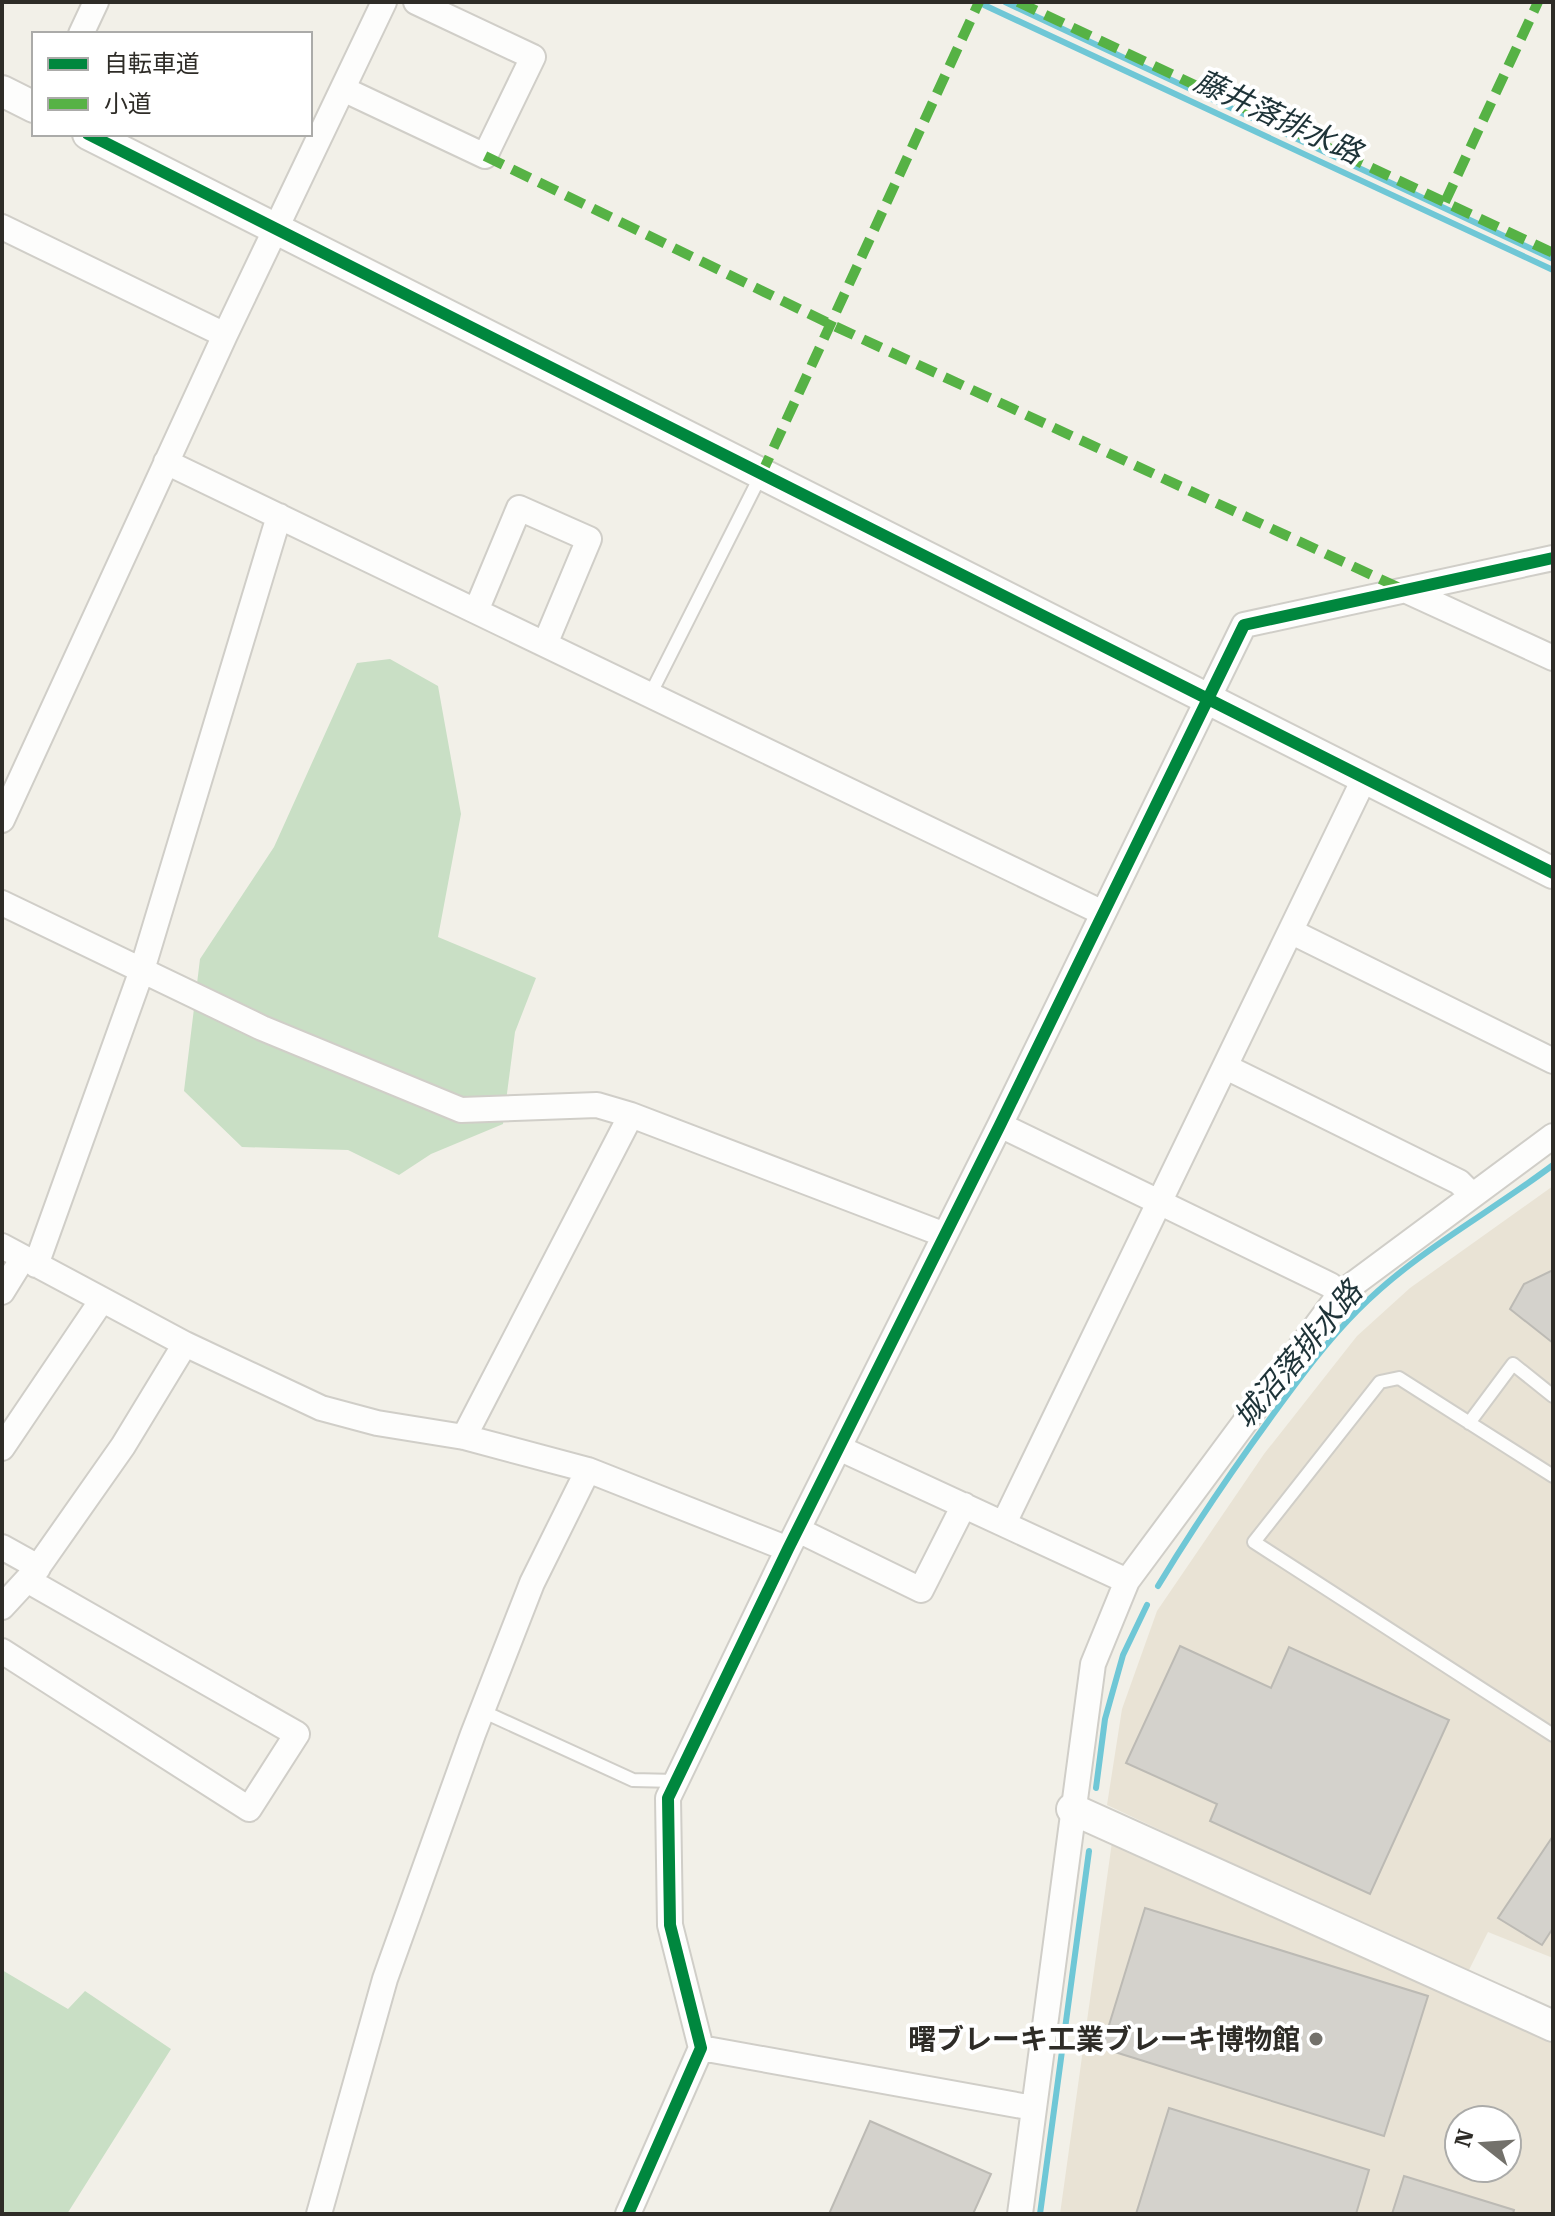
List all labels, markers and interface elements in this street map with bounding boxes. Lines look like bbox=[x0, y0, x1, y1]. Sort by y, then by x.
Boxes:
legend bbox=[32, 32, 312, 136]
text: 自転車道 bbox=[104, 50, 200, 78]
water label: 藤井落排水路 bbox=[1189, 63, 1370, 172]
text: 小道 bbox=[104, 90, 152, 118]
water label: 城沼落排水路 bbox=[1226, 1272, 1371, 1435]
place label: 曙ブレーキ工業ブレーキ博物館 bbox=[908, 2023, 1300, 2056]
marker: 曙ブレーキ工業ブレーキ博物館 bbox=[1307, 2030, 1325, 2048]
north arrow bbox=[1443, 2104, 1523, 2184]
text: N bbox=[1450, 2126, 1479, 2150]

